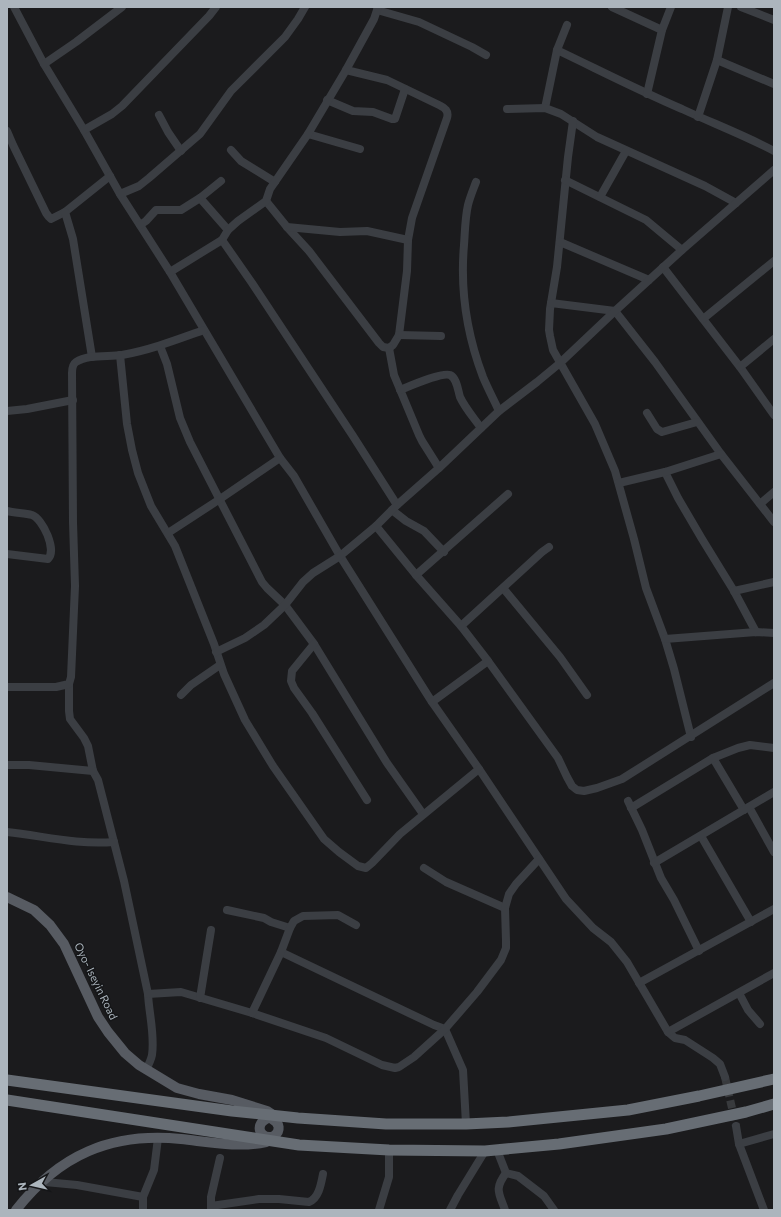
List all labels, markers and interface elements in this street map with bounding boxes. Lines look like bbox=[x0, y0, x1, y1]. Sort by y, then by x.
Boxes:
street label: Oyo- Iseyin Road bbox=[72, 940, 121, 1021]
north arrow bbox=[12, 1165, 52, 1205]
text: N bbox=[15, 1181, 29, 1191]

